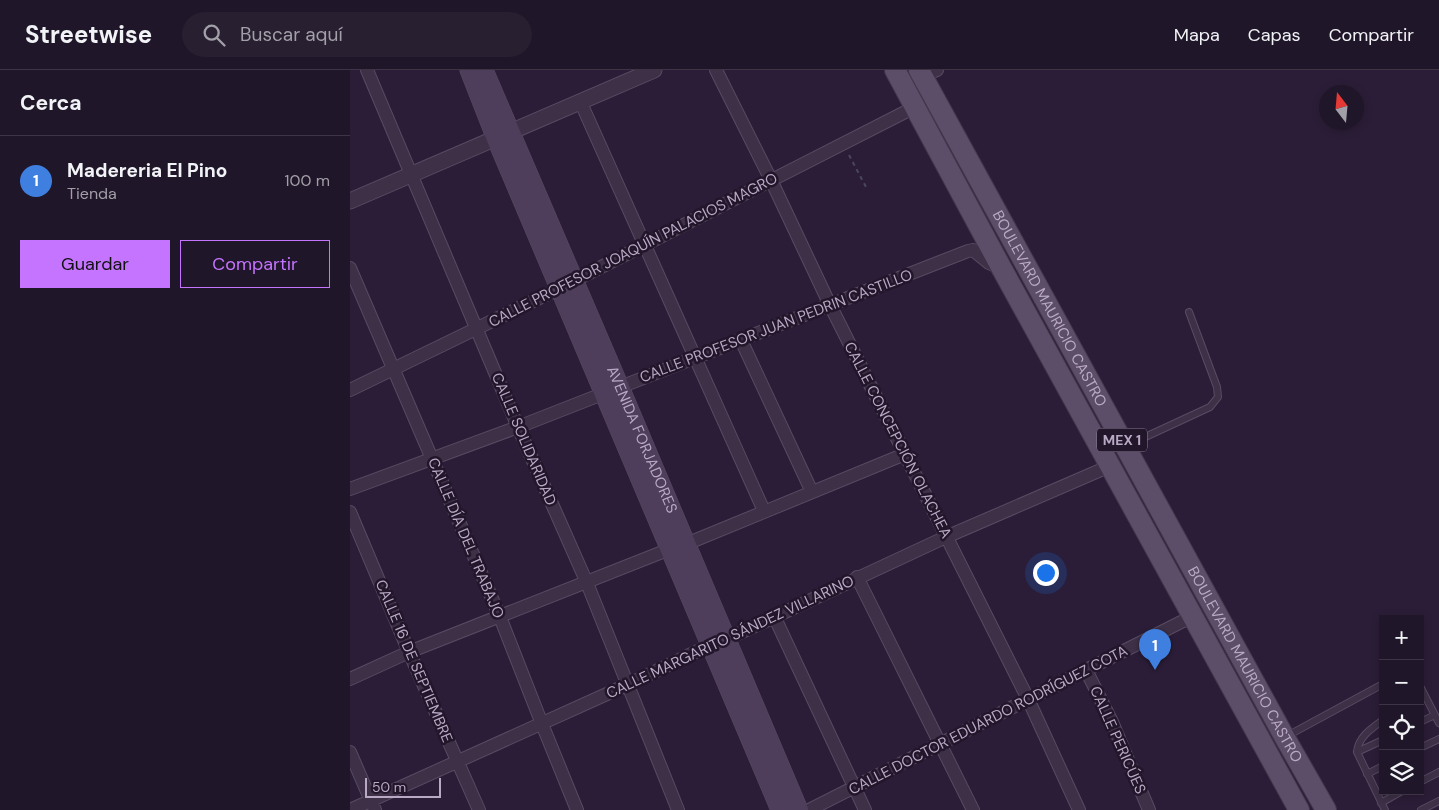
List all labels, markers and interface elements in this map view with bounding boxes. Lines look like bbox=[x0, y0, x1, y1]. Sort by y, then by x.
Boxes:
search box bbox=[182, 12, 532, 57]
text: Streetwise bbox=[25, 19, 152, 50]
icon: search bbox=[200, 21, 228, 49]
text: Buscar aquí bbox=[240, 22, 343, 47]
text: Mapa bbox=[1174, 23, 1220, 47]
text: Capas bbox=[1248, 23, 1301, 47]
text: Compartir bbox=[1329, 23, 1414, 47]
north arrow bbox=[1319, 85, 1364, 130]
text: Cerca bbox=[20, 89, 82, 117]
text: Madereria El Pino bbox=[67, 158, 227, 183]
street label: CALLE PROFESOR JOAQUÍN PALACIOS MAGRO bbox=[485, 168, 781, 332]
text: 1 bbox=[33, 170, 39, 191]
text: 100 m bbox=[285, 170, 330, 191]
text: Tienda bbox=[67, 183, 117, 204]
street label: BOULEVARD MAURICIO CASTRO bbox=[988, 207, 1112, 410]
button: Guardar bbox=[20, 240, 170, 288]
button: Compartir bbox=[180, 240, 330, 288]
street label: CALLE PROFESOR JUAN PEDRIN CASTILLO bbox=[637, 265, 915, 387]
street label: CALLE CONCEPCIÓN OLACHEA bbox=[840, 338, 956, 542]
street label: AVENIDA FORJADORES bbox=[602, 363, 682, 517]
street label: CALLE SOLIDARIDAD bbox=[487, 370, 561, 508]
road number: MEX 1 bbox=[1097, 428, 1147, 452]
street label: CALLE DÍA DEL TRABAJO bbox=[423, 455, 509, 621]
your location bbox=[1033, 560, 1059, 586]
street label: BOULEVARD MAURICIO CASTRO bbox=[1183, 563, 1307, 766]
street label: CALLE MARGARITO SÁNDEZ VILLARINO bbox=[603, 571, 857, 703]
street label: CALLE 16 DE SEPTIEMBRE bbox=[371, 577, 457, 745]
map controls bbox=[1379, 615, 1424, 795]
button: + bbox=[1379, 615, 1424, 660]
pin: 1 bbox=[1139, 629, 1171, 670]
street label: CALLE DOCTOR EDUARDO RODRÍGUEZ COTA bbox=[845, 641, 1131, 799]
button: − bbox=[1379, 660, 1424, 705]
street label: CALLE PERICÚES bbox=[1085, 683, 1151, 797]
button: locate bbox=[1379, 705, 1424, 750]
button: layers bbox=[1379, 750, 1424, 795]
scale bar bbox=[365, 775, 441, 798]
text: 50 m bbox=[372, 778, 406, 796]

